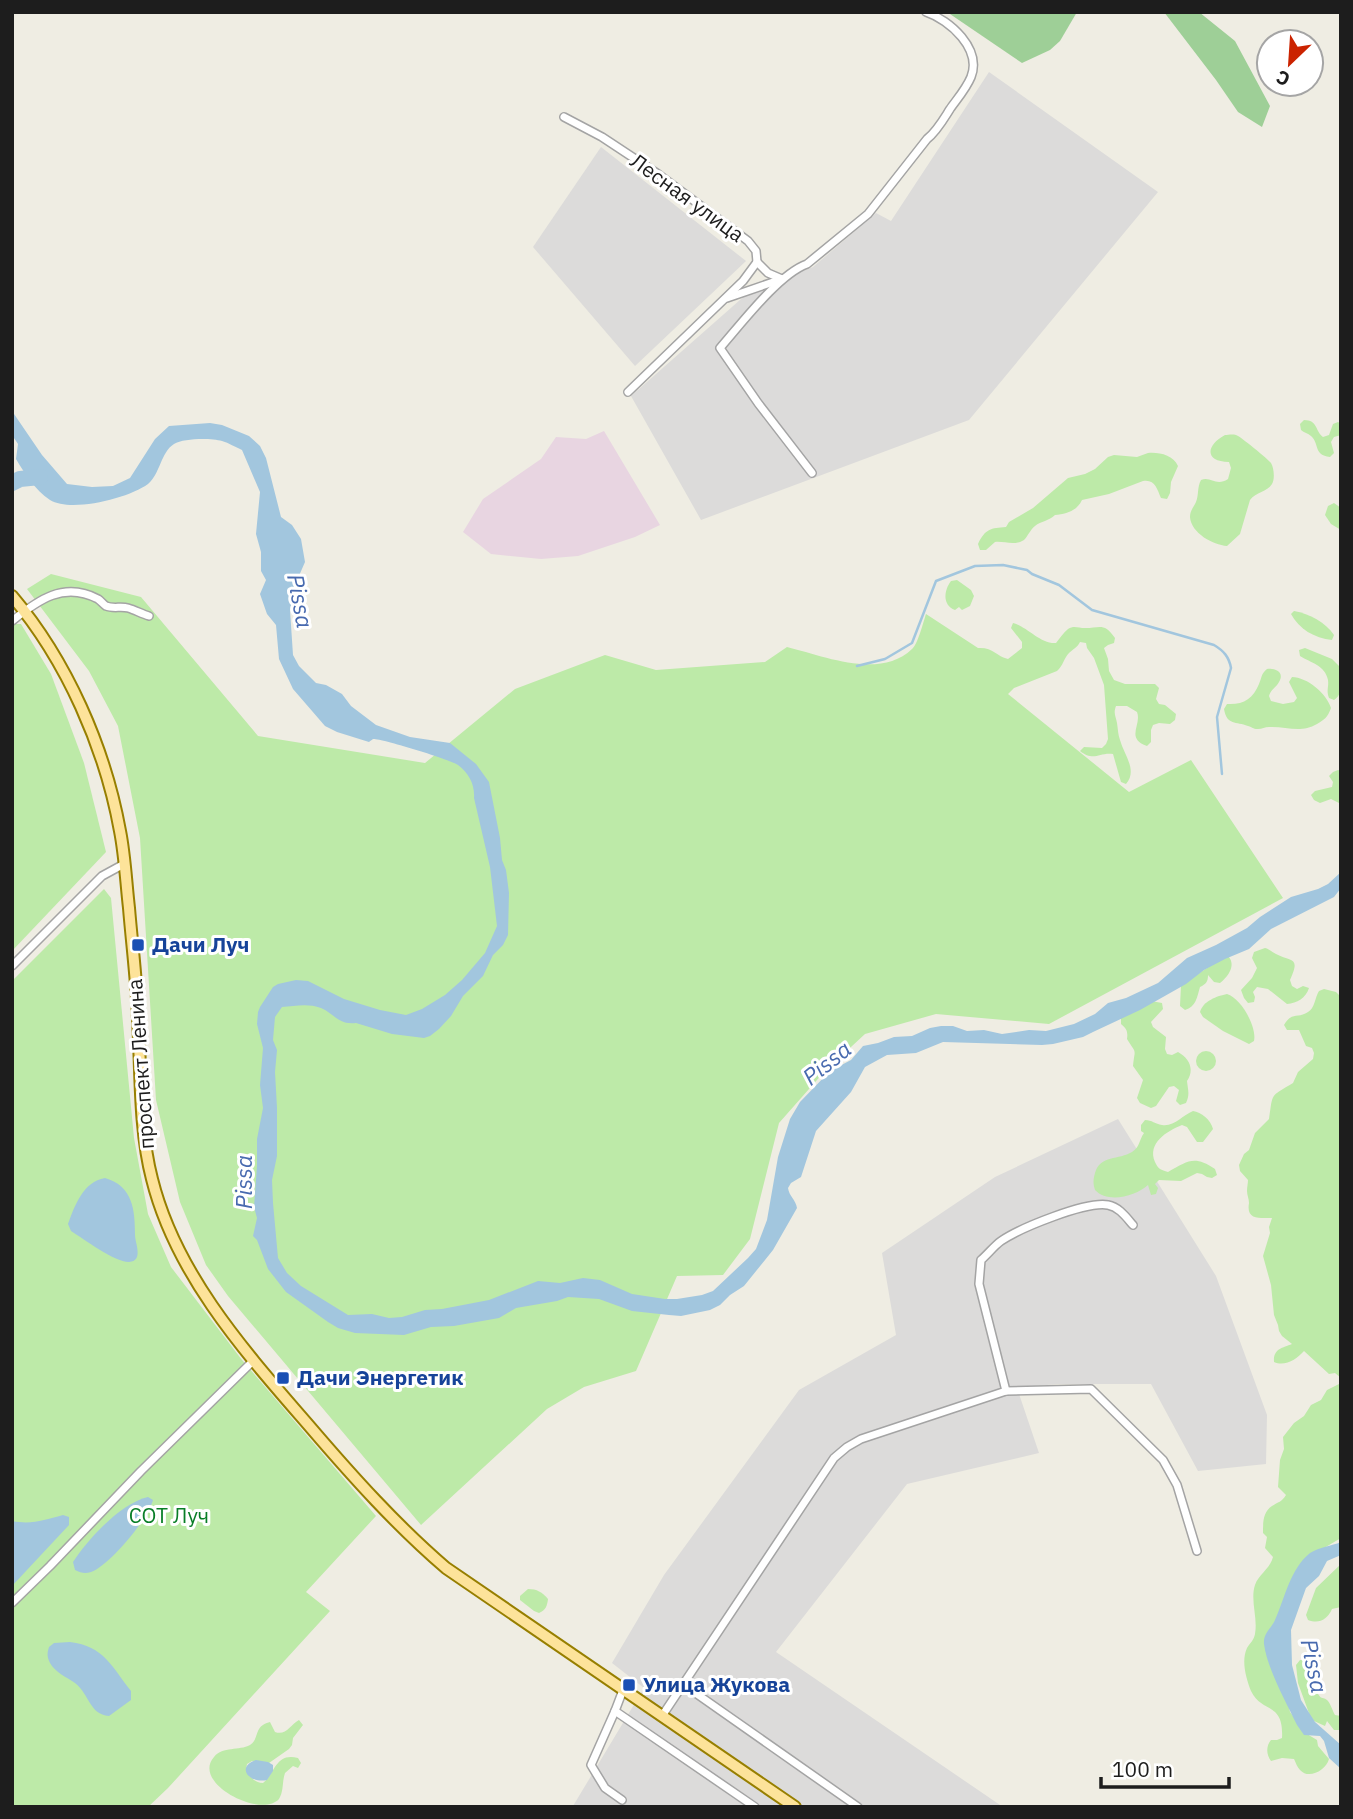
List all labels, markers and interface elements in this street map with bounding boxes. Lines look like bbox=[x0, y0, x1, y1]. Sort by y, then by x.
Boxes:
north arrow bbox=[1255, 28, 1325, 98]
text: С bbox=[1272, 65, 1293, 92]
street label: Лесная улица bbox=[625, 146, 750, 248]
water label: Pissa bbox=[281, 571, 321, 630]
place label: Дачи Луч bbox=[152, 930, 250, 958]
marker: Дачи Луч bbox=[130, 937, 146, 953]
street label: проспект Ленина bbox=[120, 978, 160, 1150]
water label: Pissa bbox=[796, 1033, 857, 1091]
water label: Pissa bbox=[228, 1155, 258, 1209]
place label: Дачи Энергетик bbox=[297, 1363, 464, 1391]
marker: Дачи Энергетик bbox=[275, 1370, 291, 1386]
park label: СОТ Луч bbox=[129, 1501, 209, 1529]
water label: Pissa bbox=[1295, 1636, 1335, 1696]
place label: Улица Жукова bbox=[643, 1670, 790, 1698]
marker: Улица Жукова bbox=[621, 1677, 637, 1693]
scale bar bbox=[1101, 1745, 1229, 1789]
text: 100 m bbox=[1112, 1755, 1173, 1783]

